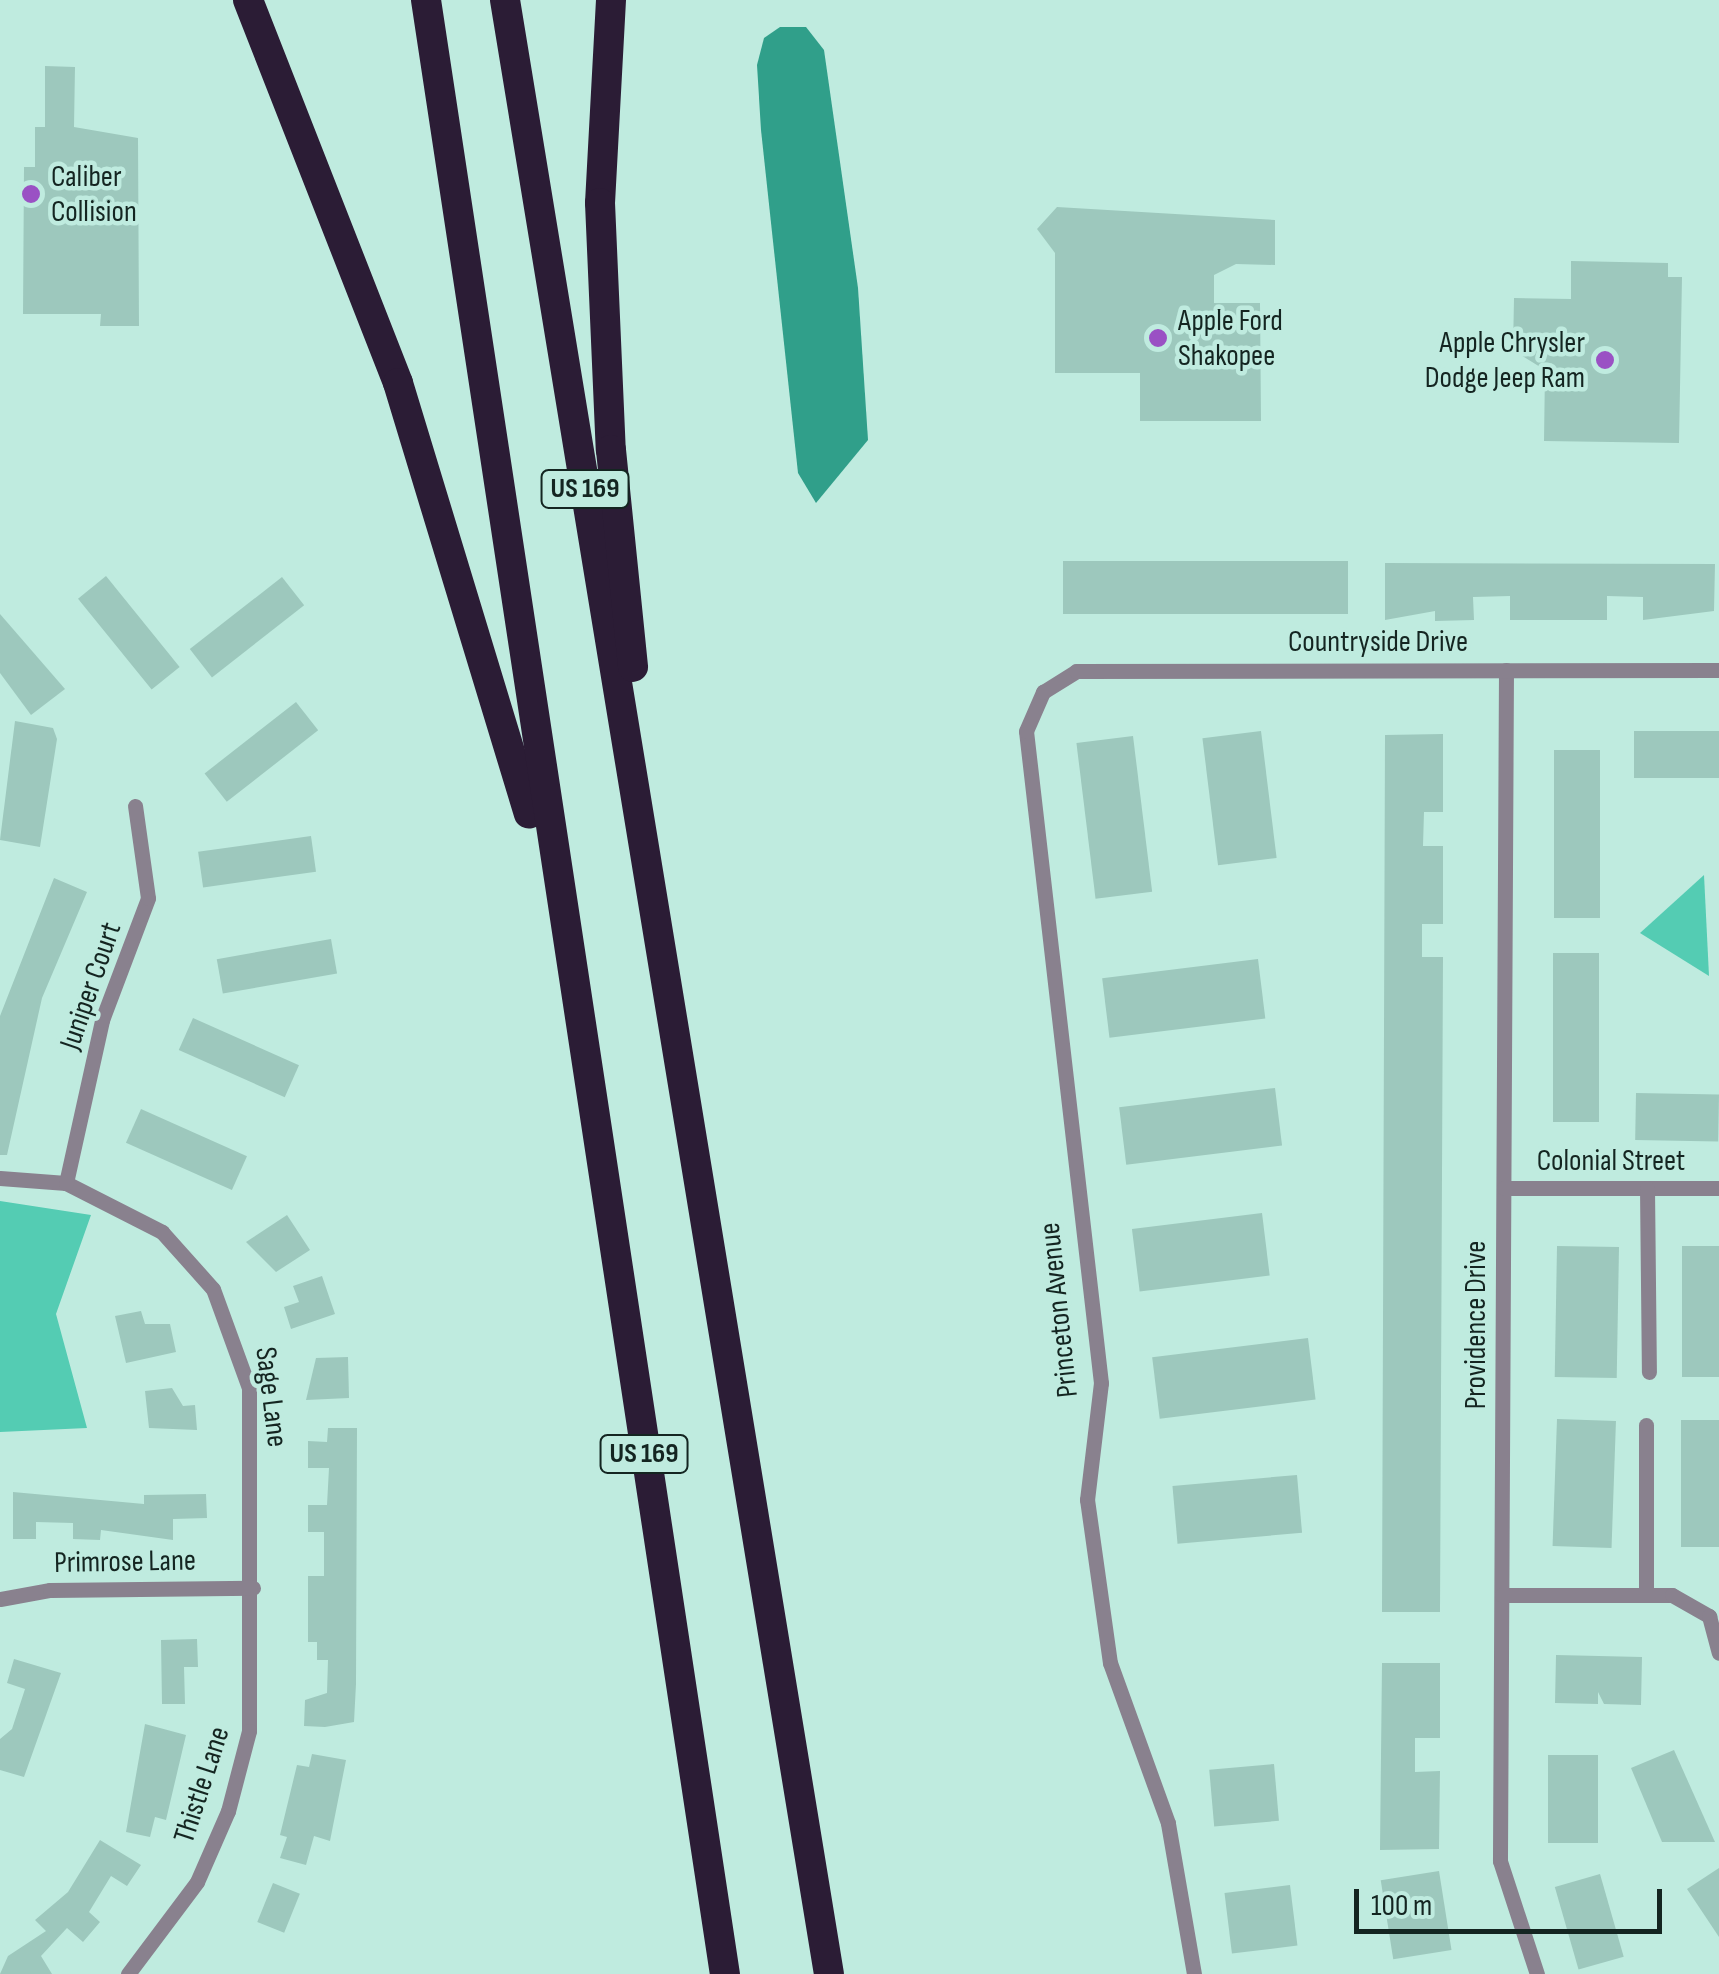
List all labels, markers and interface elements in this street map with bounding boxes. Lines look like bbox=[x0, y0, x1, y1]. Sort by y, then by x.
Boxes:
place label: Caliber Collision bbox=[51, 159, 137, 230]
marker: Caliber Collision bbox=[20, 183, 42, 205]
place label: Apple Ford Shakopee bbox=[1178, 303, 1283, 374]
place label: Apple Chrysler Dodge Jeep Ram bbox=[1425, 325, 1585, 396]
marker: Apple Ford Shakopee bbox=[1147, 327, 1169, 349]
marker: Apple Chrysler Dodge Jeep Ram bbox=[1594, 349, 1616, 371]
road number: US 169 bbox=[540, 466, 630, 512]
street label: Countryside Drive bbox=[1288, 624, 1468, 660]
street label: Juniper Court bbox=[52, 918, 130, 1054]
street label: Colonial Street bbox=[1537, 1143, 1685, 1179]
street label: Princeton Avenue bbox=[1032, 1221, 1086, 1399]
street label: Providence Drive bbox=[1458, 1241, 1494, 1409]
street label: Sage Lane bbox=[247, 1345, 295, 1449]
road number: US 169 bbox=[599, 1431, 689, 1477]
street label: Primrose Lane bbox=[54, 1543, 196, 1581]
street label: Thistle Lane bbox=[166, 1722, 238, 1848]
scale bar bbox=[1359, 1869, 1666, 1931]
text: 100 m bbox=[1371, 1888, 1432, 1924]

